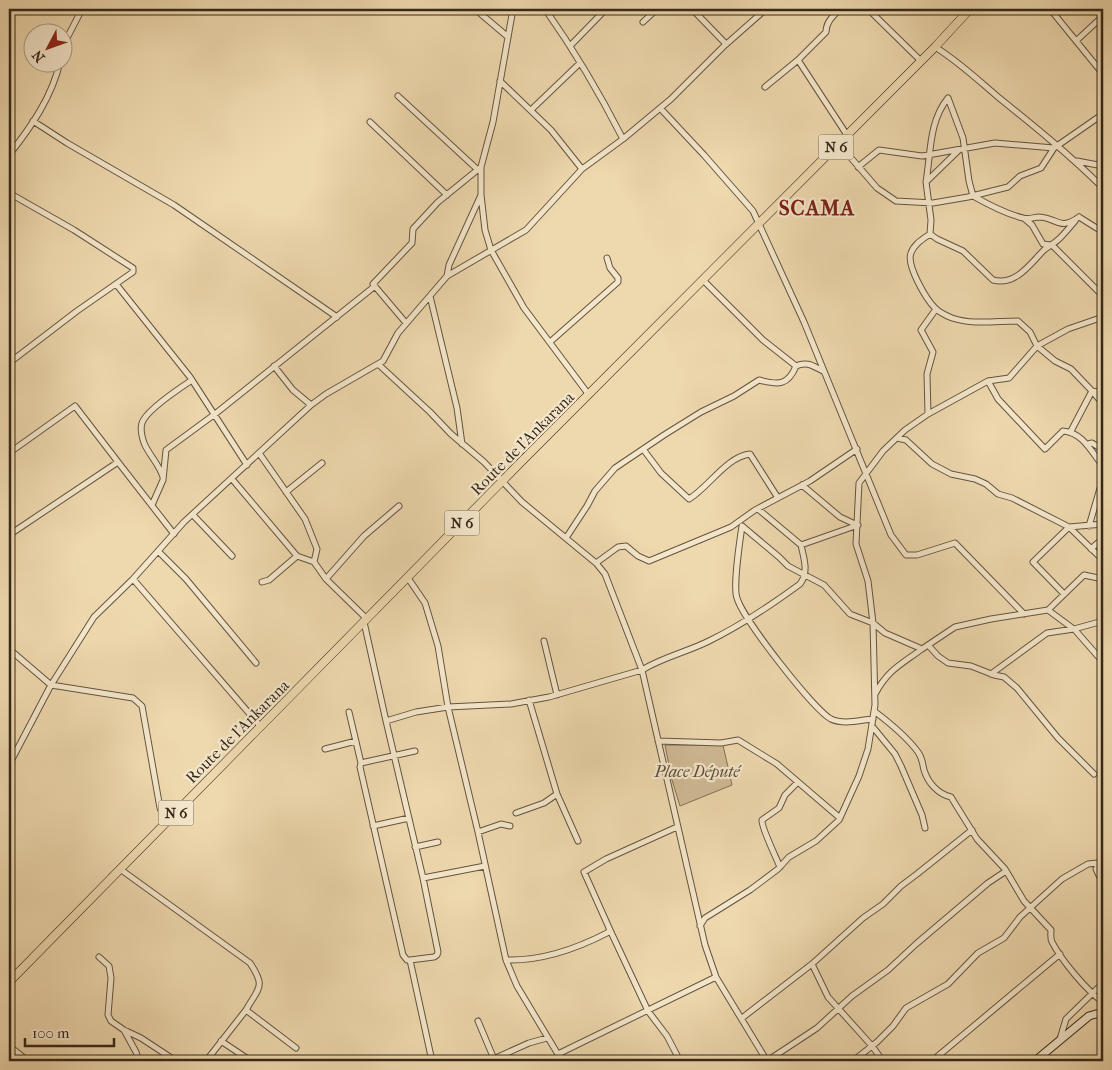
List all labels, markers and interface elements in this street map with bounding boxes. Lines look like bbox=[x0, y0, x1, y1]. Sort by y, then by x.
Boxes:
north arrow bbox=[22, 22, 72, 72]
text: N bbox=[28, 46, 48, 66]
road number: N 6 bbox=[818, 134, 854, 160]
district label: SCAMA bbox=[779, 196, 856, 220]
street label: Route de l'Ankarana bbox=[467, 387, 579, 499]
road number: N 6 bbox=[444, 510, 480, 536]
street label: Route de l'Ankarana bbox=[182, 675, 294, 787]
park label: Place Député bbox=[653, 762, 742, 781]
road number: N 6 bbox=[158, 800, 194, 826]
scale bar bbox=[25, 1015, 114, 1047]
text: 100 m bbox=[32, 1024, 70, 1042]

